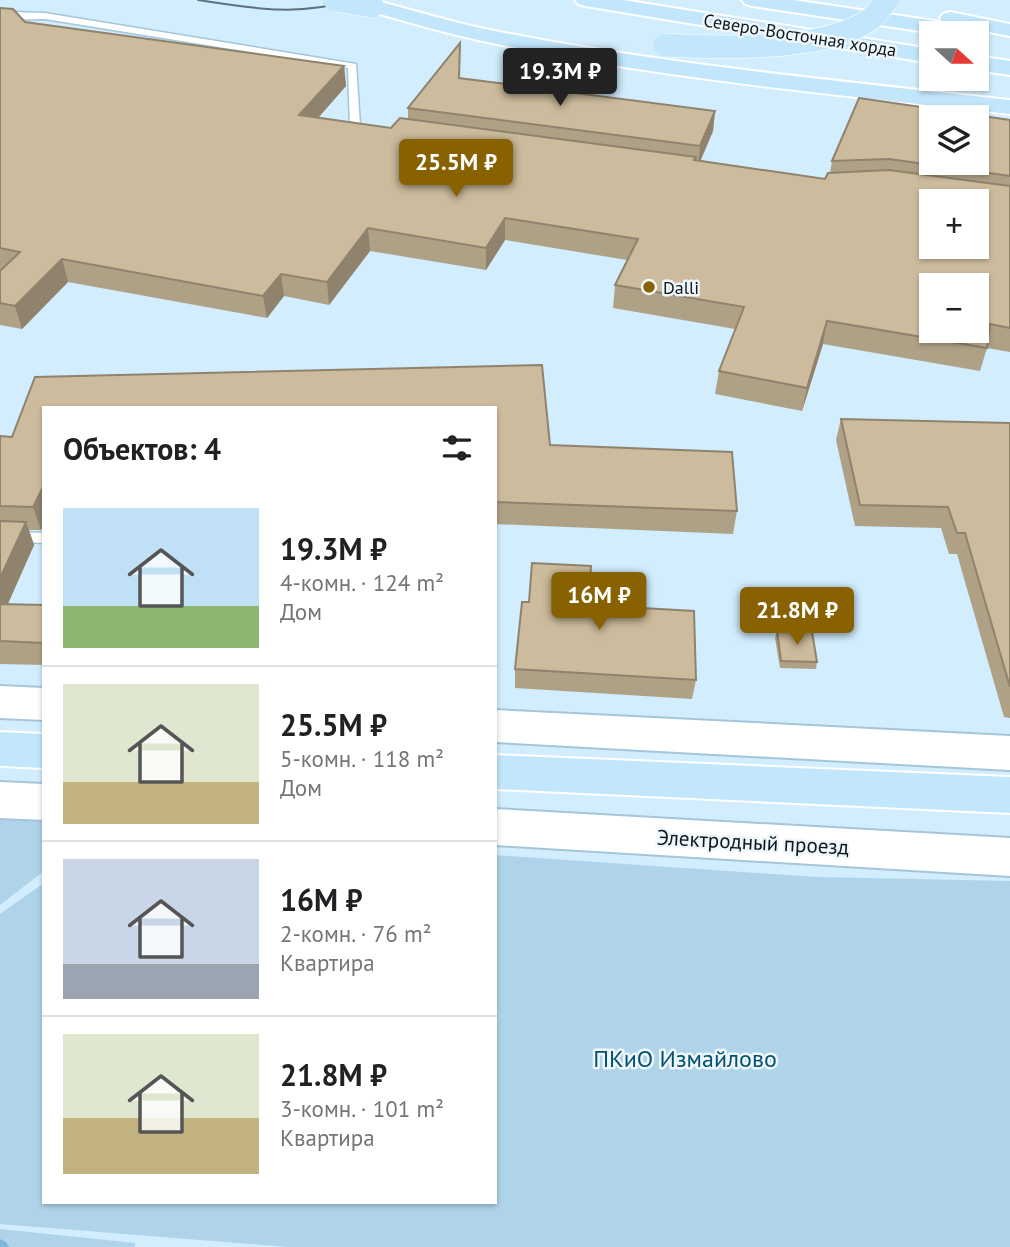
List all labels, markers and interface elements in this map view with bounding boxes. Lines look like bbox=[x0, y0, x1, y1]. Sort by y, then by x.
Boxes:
street label: Северо-Восточная хорда bbox=[702, 8, 898, 62]
north arrow bbox=[919, 21, 989, 91]
map controls bbox=[919, 21, 989, 343]
pin: 19.3M ₽ bbox=[495, 48, 625, 108]
text: 19.3M ₽ bbox=[519, 56, 601, 85]
button: layers bbox=[919, 105, 989, 175]
pin: 25.5M ₽ bbox=[391, 140, 521, 199]
text: 25.5M ₽ bbox=[415, 147, 497, 176]
button: + bbox=[919, 189, 989, 259]
button: − bbox=[919, 273, 989, 343]
place label: Dalli bbox=[663, 276, 699, 299]
marker: Dalli bbox=[641, 279, 657, 295]
text: Объектов: 4 bbox=[63, 429, 221, 468]
icon: filters bbox=[438, 429, 476, 467]
text: 19.3M ₽ bbox=[280, 529, 387, 568]
icon: home bbox=[119, 536, 203, 620]
text: 4-комн. · 124 m² bbox=[280, 568, 444, 597]
pin: 16M ₽ bbox=[550, 572, 648, 632]
text: 16M ₽ bbox=[567, 580, 631, 609]
pin: 21.8M ₽ bbox=[732, 588, 862, 647]
text: 21.8M ₽ bbox=[756, 595, 838, 624]
text: Дом bbox=[280, 597, 322, 626]
text: 25.5M ₽ bbox=[280, 705, 387, 744]
icon: home bbox=[119, 712, 203, 796]
text: 5-комн. · 118 m² bbox=[280, 744, 444, 773]
text: Дом bbox=[280, 773, 322, 802]
street label: Электродный проезд bbox=[656, 823, 850, 861]
text: 16M ₽ bbox=[280, 880, 363, 919]
icon: home bbox=[119, 887, 203, 971]
text: 2-комн. · 76 m² bbox=[280, 919, 432, 948]
text: Квартира bbox=[280, 948, 375, 977]
park label: ПКиО Измайлово bbox=[593, 1043, 777, 1074]
text: 21.8M ₽ bbox=[280, 1055, 387, 1094]
icon: home bbox=[119, 1062, 203, 1146]
text: 3-комн. · 101 m² bbox=[280, 1094, 444, 1123]
text: Квартира bbox=[280, 1123, 375, 1152]

